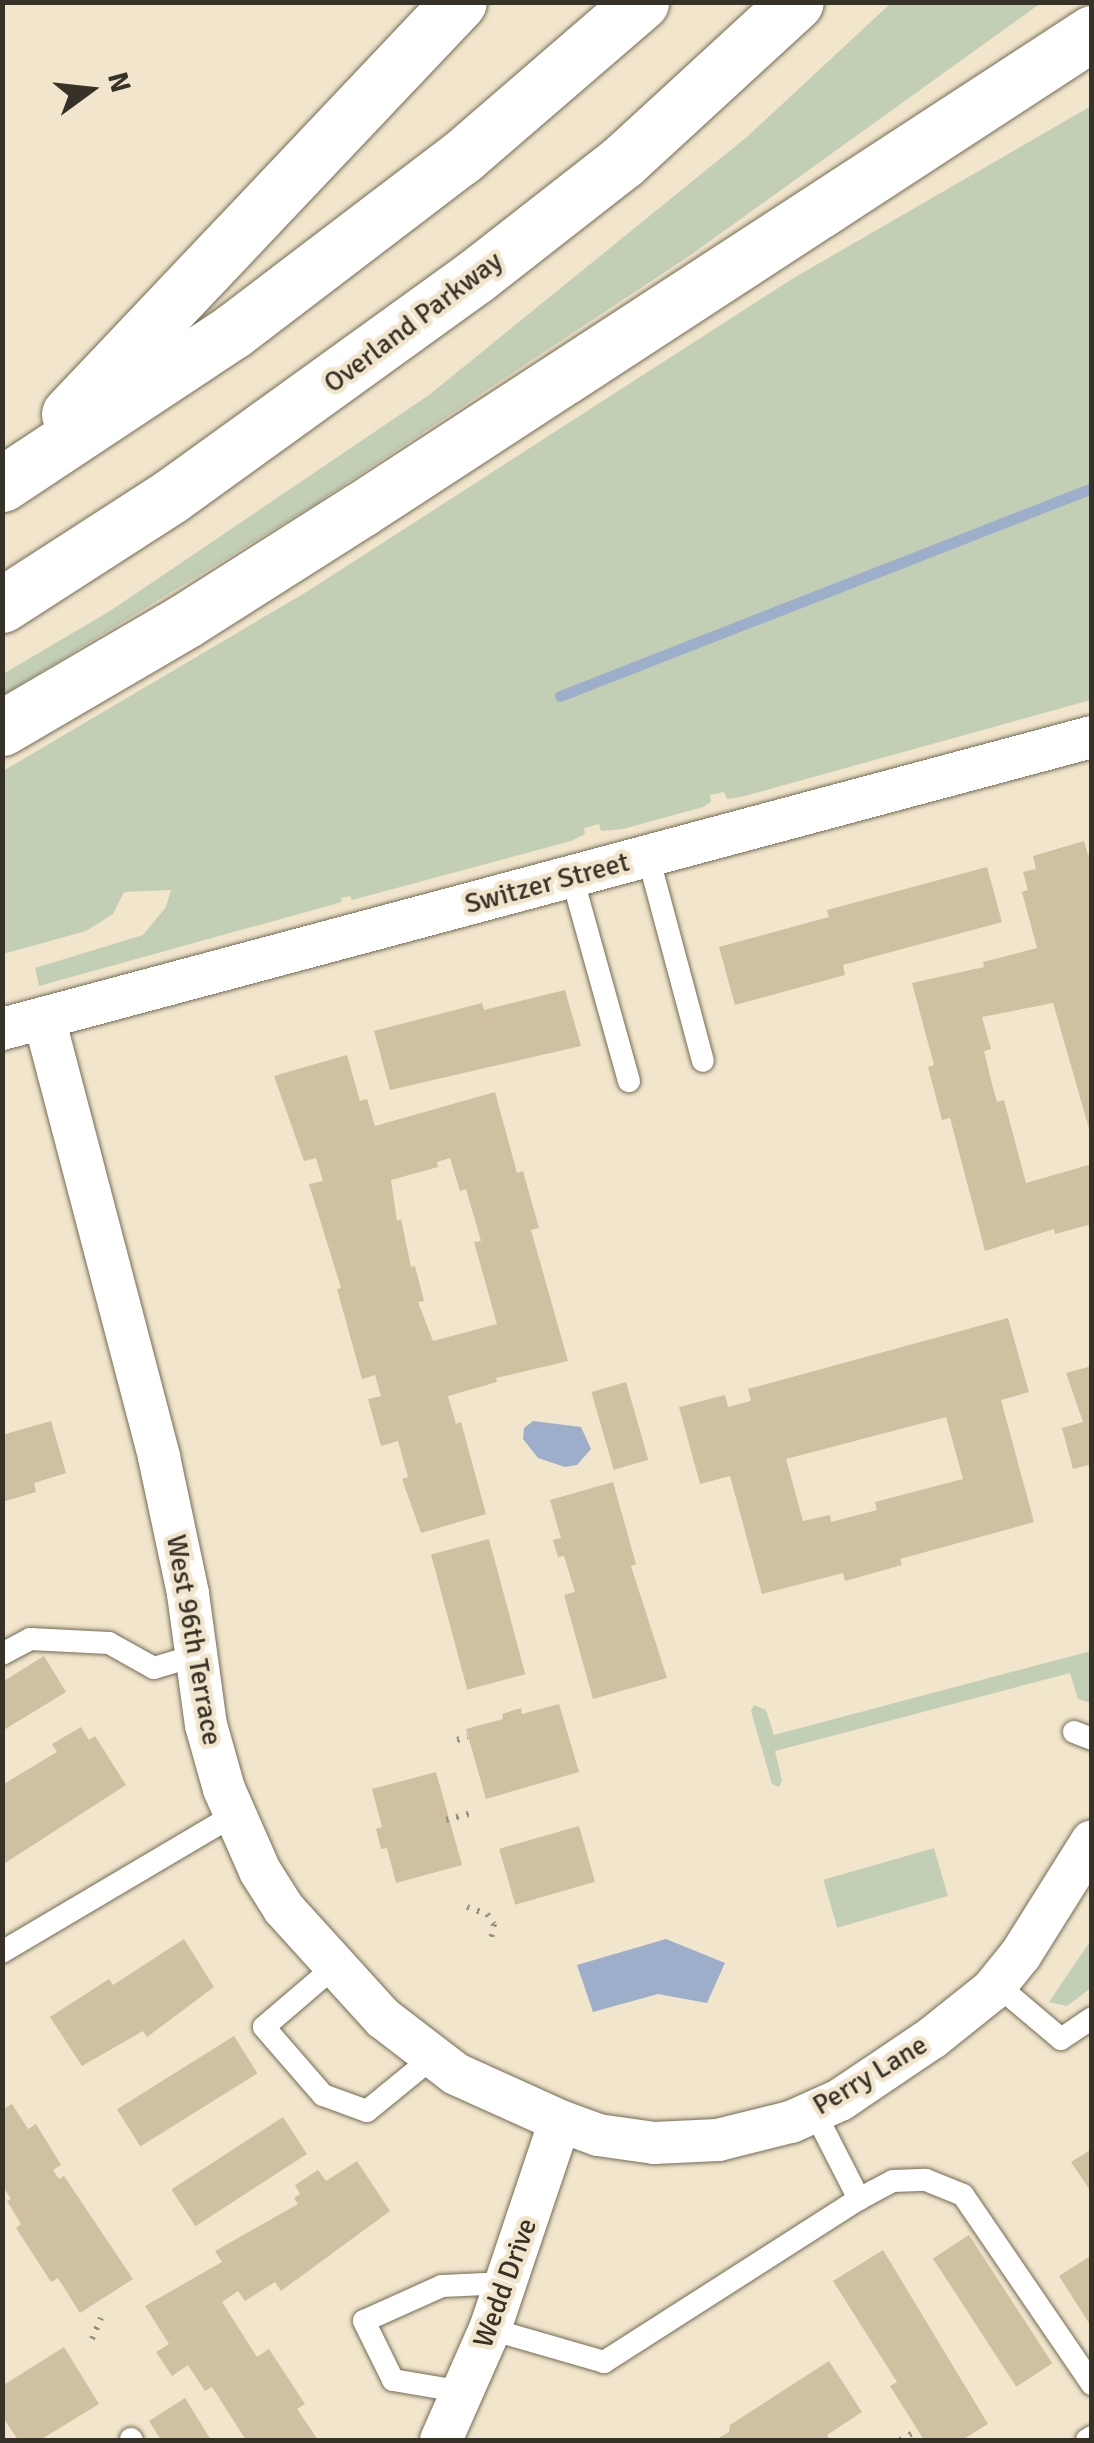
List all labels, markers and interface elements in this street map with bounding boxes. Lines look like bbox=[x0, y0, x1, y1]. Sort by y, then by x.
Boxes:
north arrow bbox=[40, 40, 140, 140]
text: N bbox=[100, 68, 138, 96]
street label: Overland Parkway bbox=[317, 244, 509, 400]
street label: Switzer Street bbox=[461, 845, 633, 921]
street label: West 96th Terrace bbox=[159, 1532, 229, 1748]
street label: Perry Lane bbox=[807, 2028, 933, 2122]
street label: Wedd Drive bbox=[466, 2214, 544, 2352]

